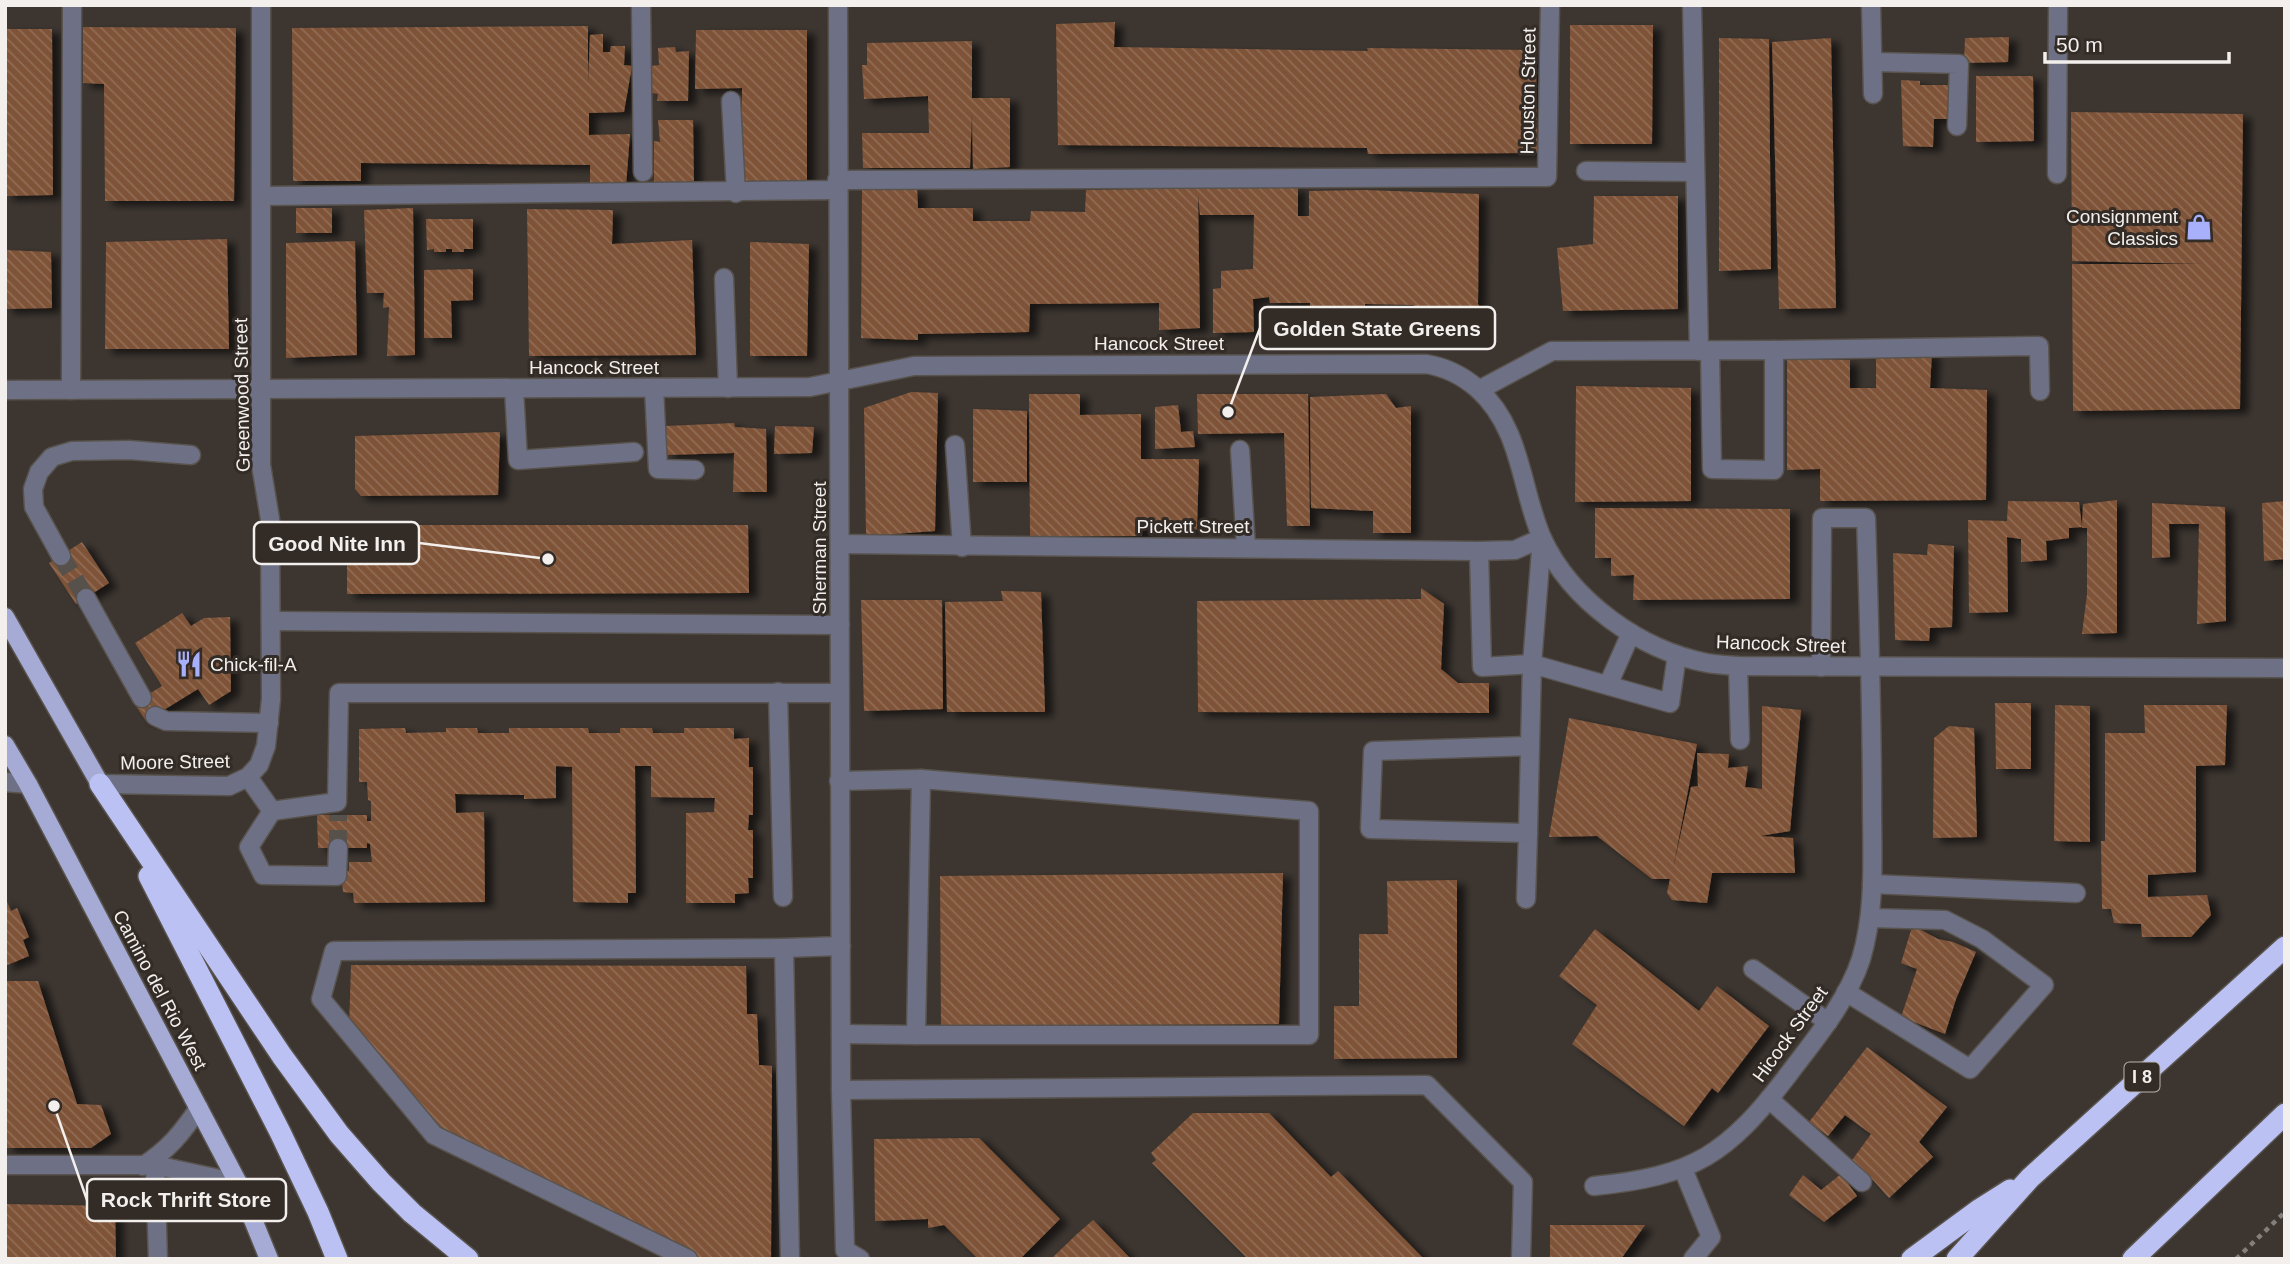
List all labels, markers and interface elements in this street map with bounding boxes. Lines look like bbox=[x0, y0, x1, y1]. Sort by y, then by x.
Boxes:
scale bar bbox=[2045, 21, 2229, 65]
street label: Houston Street bbox=[1516, 27, 1540, 155]
text: 50 m bbox=[2056, 33, 2103, 56]
place label: Consignment Classics bbox=[2066, 206, 2179, 249]
shop icon: Consignment Classics bbox=[2184, 212, 2214, 242]
callout: Golden State Greens bbox=[1260, 307, 1495, 349]
street label: Greenwood Street bbox=[230, 317, 254, 472]
text: Golden State Greens bbox=[1273, 317, 1481, 340]
street label: Hancock Street bbox=[1094, 333, 1225, 354]
street label: Hancock Street bbox=[529, 357, 660, 378]
street label: Sherman Street bbox=[809, 481, 830, 615]
street label: Pickett Street bbox=[1137, 516, 1250, 537]
callout: Good Nite Inn bbox=[254, 522, 419, 564]
text: Good Nite Inn bbox=[268, 532, 406, 555]
street label: Hancock Street bbox=[1716, 631, 1847, 657]
restaurant icon: Chick-fil-A bbox=[174, 649, 204, 679]
place label: Chick-fil-A bbox=[210, 654, 297, 675]
street label: Moore Street bbox=[120, 751, 231, 773]
street label: Camino del Rio West bbox=[109, 906, 211, 1074]
street label: Hicock Street bbox=[1748, 982, 1832, 1086]
road number: I 8 bbox=[2124, 1062, 2160, 1092]
callout: Rock Thrift Store bbox=[87, 1179, 286, 1221]
text: Rock Thrift Store bbox=[101, 1188, 271, 1211]

